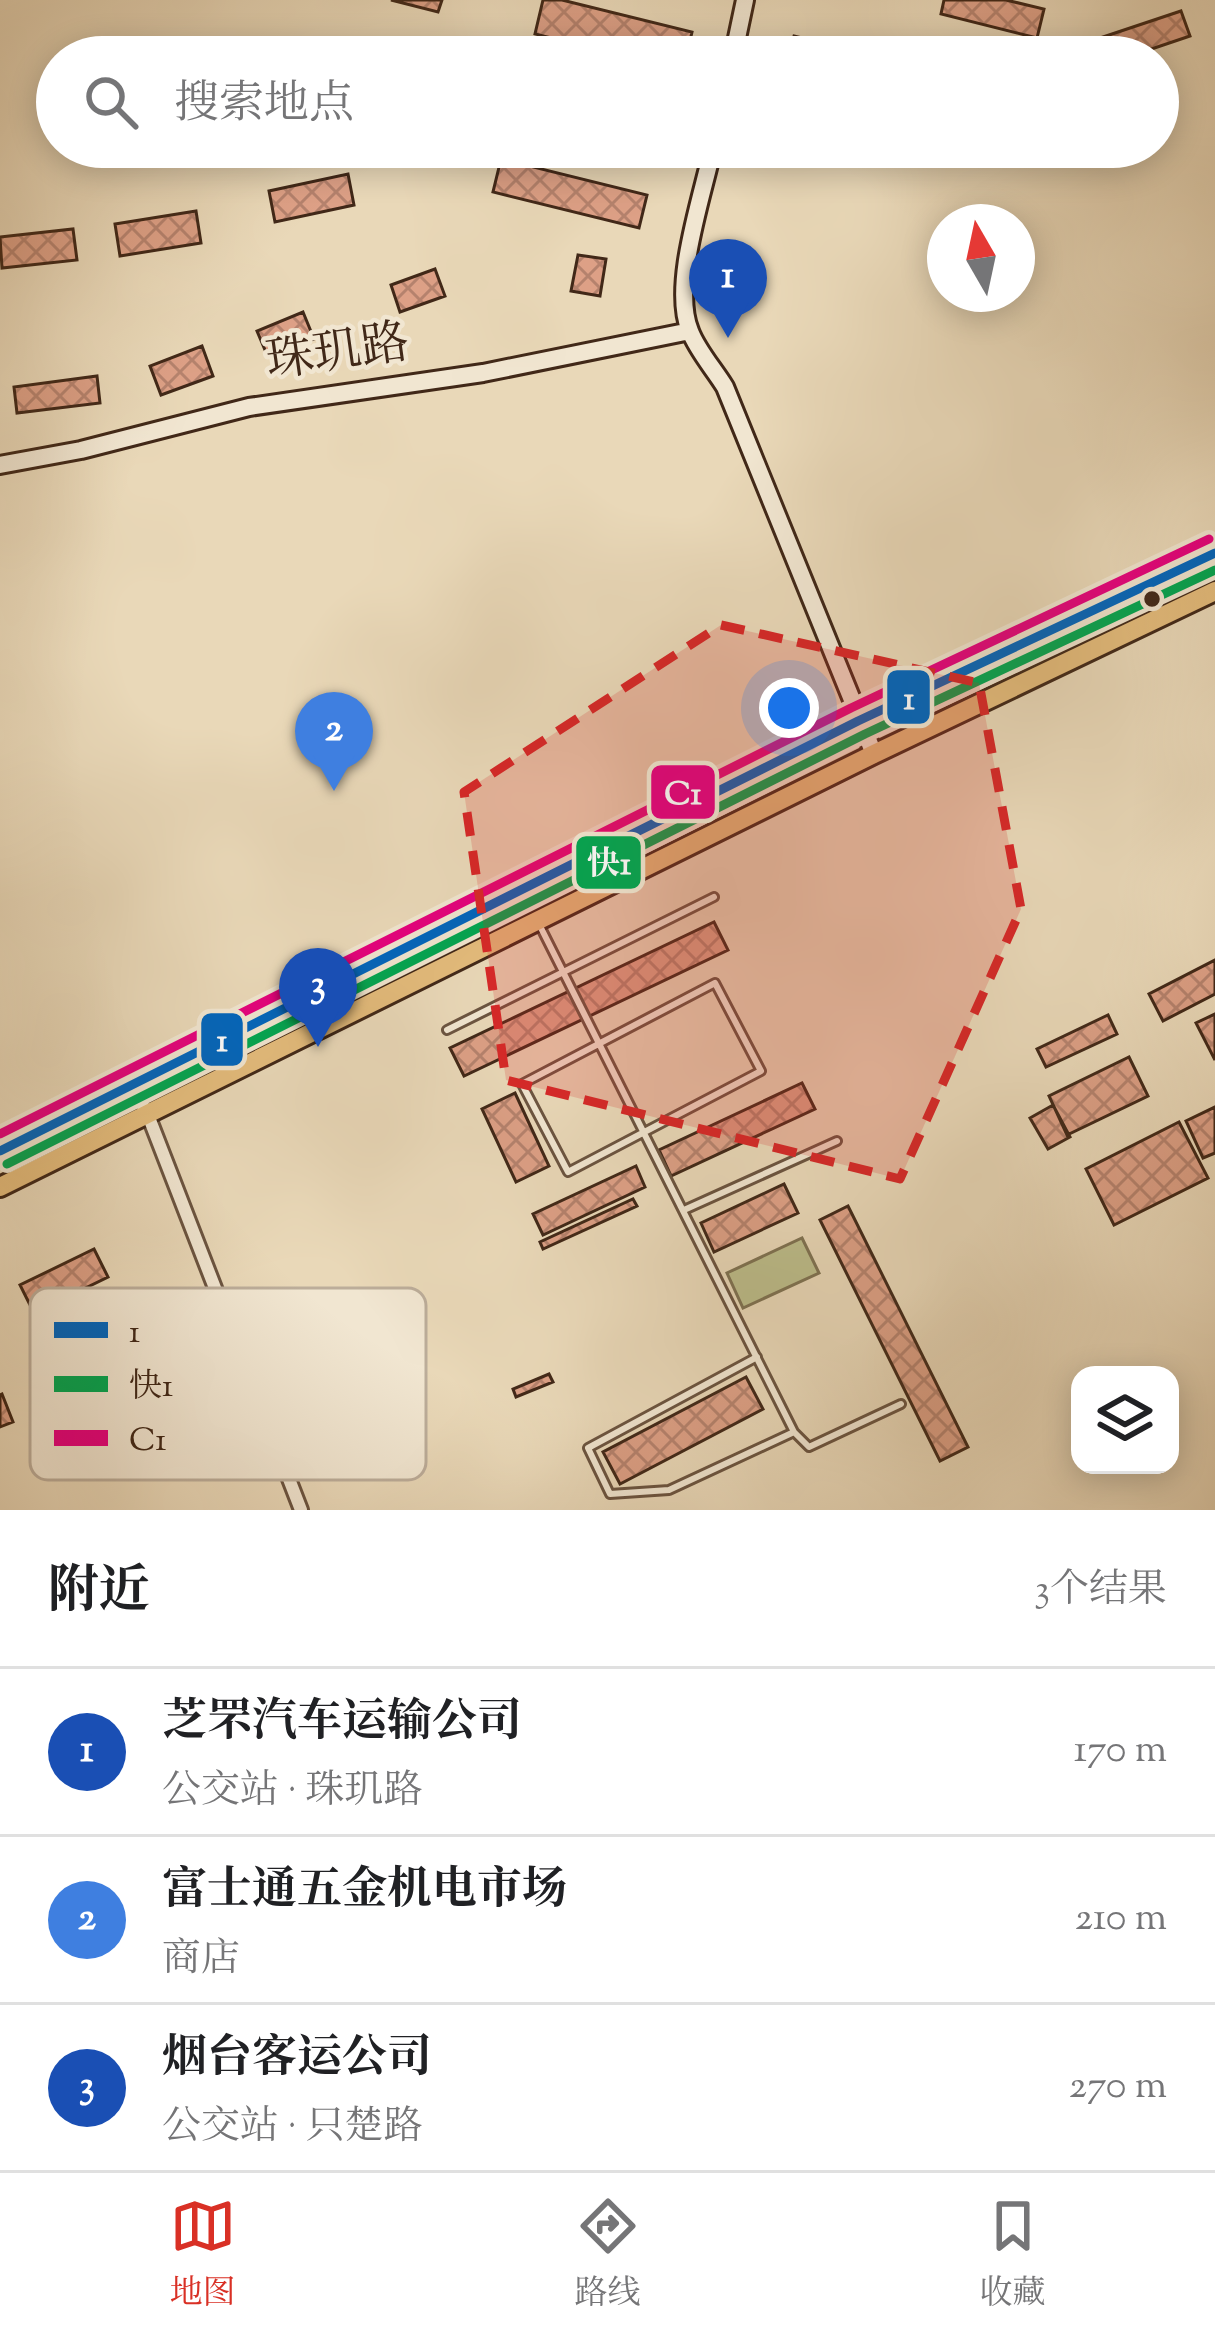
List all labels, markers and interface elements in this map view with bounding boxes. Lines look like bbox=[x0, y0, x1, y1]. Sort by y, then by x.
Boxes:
search box bbox=[36, 36, 1179, 168]
icon: search bbox=[78, 69, 144, 135]
text: 搜索地点 bbox=[174, 74, 354, 139]
north arrow bbox=[927, 204, 1035, 312]
pin: 1 bbox=[689, 239, 767, 338]
street label: 珠玑路 bbox=[262, 311, 414, 399]
unlabelled marker bbox=[1141, 588, 1163, 610]
line badge: 1 bbox=[885, 668, 932, 726]
text: 1 bbox=[903, 677, 915, 725]
your location bbox=[759, 678, 819, 738]
pin: 2 bbox=[295, 692, 373, 791]
line badge: C1 bbox=[649, 763, 717, 821]
text: C1 bbox=[664, 772, 702, 820]
line badge: 快1 bbox=[574, 834, 643, 891]
text: 快1 bbox=[587, 842, 632, 890]
pin: 3 bbox=[279, 948, 357, 1047]
line badge: 1 bbox=[199, 1011, 245, 1068]
text: 1 bbox=[216, 1019, 228, 1067]
legend bbox=[30, 1288, 426, 1480]
text: 1 bbox=[129, 1310, 140, 1358]
text: 快1 bbox=[129, 1364, 173, 1412]
map controls bbox=[1071, 1366, 1179, 1474]
button: layers bbox=[1071, 1366, 1179, 1474]
text: C1 bbox=[129, 1418, 166, 1466]
text: 附近 bbox=[48, 1557, 150, 1630]
text: 3个结果 bbox=[1034, 1564, 1167, 1620]
text: 芝罘汽车运输公司 bbox=[162, 1692, 522, 1757]
text: 1 bbox=[80, 1724, 94, 1780]
text: 170 m bbox=[1074, 1724, 1167, 1780]
text: 公交站 · 珠玑路 bbox=[162, 1765, 422, 1821]
text: 富士通五金机电市场 bbox=[162, 1860, 567, 1925]
text: 2 bbox=[78, 1892, 96, 1948]
text: 210 m bbox=[1075, 1892, 1167, 1948]
text: 商店 bbox=[162, 1933, 240, 1989]
text: 烟台客运公司 bbox=[162, 2028, 432, 2093]
text: 3 bbox=[79, 2060, 95, 2116]
text: 270 m bbox=[1069, 2060, 1167, 2116]
text: 公交站 · 只楚路 bbox=[162, 2101, 422, 2157]
tab: 地图 bbox=[170, 2193, 236, 2319]
tab: 路线 bbox=[575, 2193, 641, 2319]
tab: 收藏 bbox=[980, 2193, 1046, 2319]

